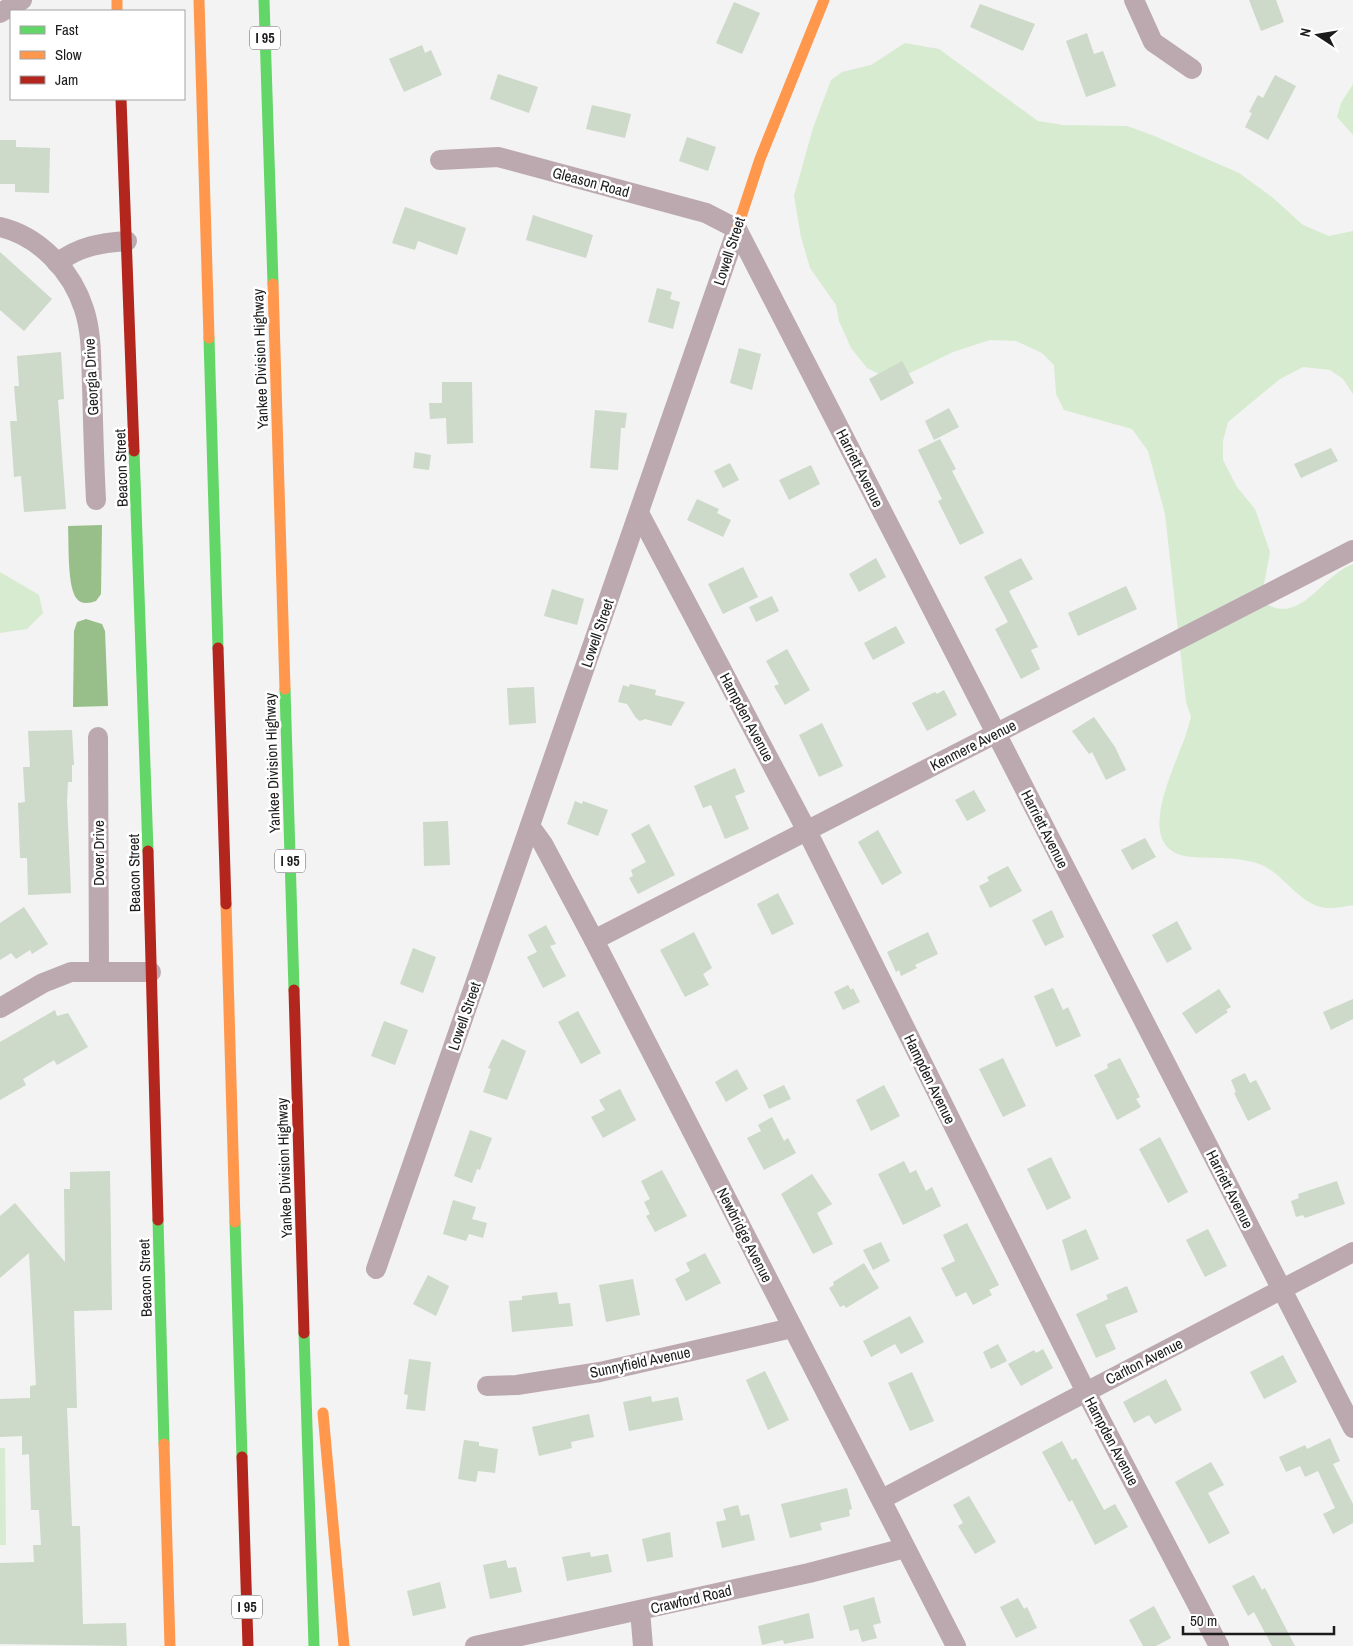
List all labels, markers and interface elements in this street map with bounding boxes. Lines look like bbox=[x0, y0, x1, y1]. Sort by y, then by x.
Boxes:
legend bbox=[10, 10, 185, 100]
north arrow bbox=[1293, 10, 1343, 60]
text: Fast bbox=[55, 19, 79, 40]
road number: I 95 bbox=[250, 26, 280, 49]
text: N bbox=[1296, 26, 1315, 38]
text: Slow bbox=[55, 44, 82, 65]
text: Jam bbox=[55, 69, 78, 90]
street label: Gleason Road bbox=[550, 162, 632, 202]
street label: Lowell Street bbox=[708, 213, 750, 288]
street label: Yankee Division Highway bbox=[247, 288, 273, 430]
street label: Georgia Drive bbox=[78, 338, 104, 416]
street label: Harriett Avenue bbox=[831, 425, 889, 511]
street label: Beacon Street bbox=[109, 428, 133, 507]
street label: Lowell Street bbox=[575, 595, 619, 670]
street label: Hampden Avenue bbox=[715, 669, 779, 765]
street label: Yankee Division Highway bbox=[259, 692, 285, 834]
street label: Kenmere Avenue bbox=[926, 714, 1020, 776]
street label: Harriett Avenue bbox=[1016, 786, 1074, 872]
street label: Dover Drive bbox=[88, 820, 109, 886]
street label: Beacon Street bbox=[123, 833, 145, 912]
road number: I 95 bbox=[275, 849, 305, 872]
street label: Lowell Street bbox=[442, 978, 486, 1053]
street label: Hampden Avenue bbox=[899, 1031, 961, 1128]
street label: Yankee Division Highway bbox=[271, 1097, 297, 1239]
street label: Harriett Avenue bbox=[1201, 1146, 1259, 1232]
street label: Newbridge Avenue bbox=[712, 1184, 778, 1286]
street label: Beacon Street bbox=[133, 1238, 157, 1317]
street label: Carlton Avenue bbox=[1102, 1333, 1186, 1389]
street label: Sunnyfield Avenue bbox=[588, 1341, 692, 1383]
street label: Hampden Avenue bbox=[1080, 1393, 1144, 1489]
street label: Crawford Road bbox=[648, 1579, 734, 1619]
road number: I 95 bbox=[232, 1595, 262, 1618]
scale bar bbox=[1183, 1604, 1334, 1636]
text: 50 m bbox=[1190, 1610, 1217, 1631]

